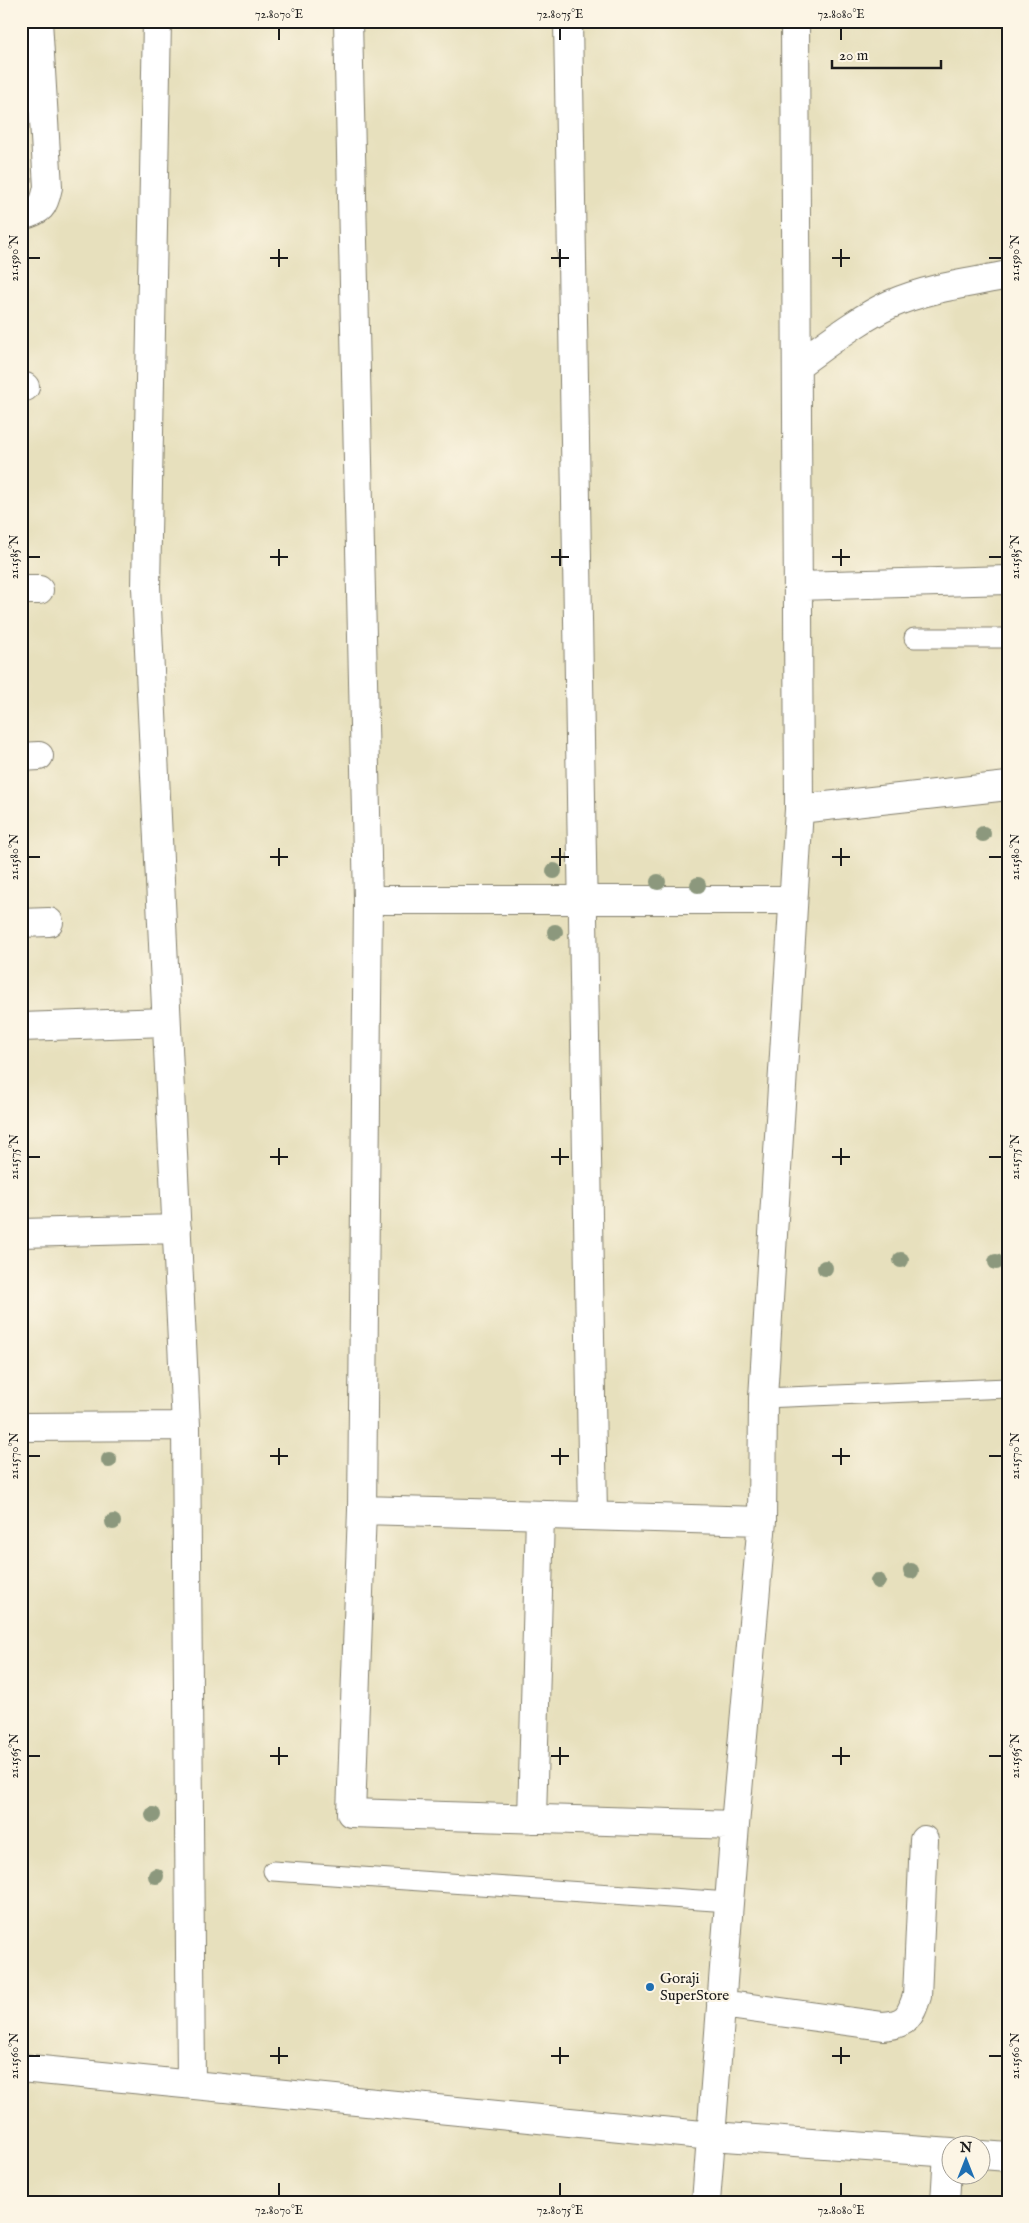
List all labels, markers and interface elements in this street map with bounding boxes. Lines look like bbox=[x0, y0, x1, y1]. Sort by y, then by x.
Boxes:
text: 72.8070°E bbox=[255, 7, 303, 22]
text: 72.8075°E bbox=[537, 7, 583, 22]
text: 72.8080°E bbox=[817, 7, 865, 22]
scale bar bbox=[832, 38, 940, 70]
text: 20 m bbox=[839, 46, 869, 65]
text: 21.1590°N bbox=[7, 234, 22, 281]
text: 21.1590°N bbox=[1008, 234, 1023, 281]
text: 21.1585°N bbox=[7, 534, 22, 579]
text: 21.1585°N bbox=[1008, 534, 1023, 579]
text: 21.1580°N bbox=[7, 833, 22, 880]
text: 21.1580°N bbox=[1008, 833, 1023, 880]
text: 21.1575°N bbox=[7, 1134, 22, 1180]
text: 21.1575°N bbox=[1008, 1134, 1023, 1180]
text: 21.1570°N bbox=[7, 1432, 22, 1480]
text: 21.1570°N bbox=[1008, 1432, 1023, 1480]
text: 21.1565°N bbox=[7, 1733, 22, 1779]
text: 21.1565°N bbox=[1008, 1733, 1023, 1779]
place label: Goraji SuperStore bbox=[660, 1969, 729, 2005]
marker: Goraji SuperStore bbox=[644, 1981, 656, 1993]
text: 21.1560°N bbox=[7, 2032, 22, 2079]
text: 21.1560°N bbox=[1008, 2032, 1023, 2079]
north arrow bbox=[942, 2136, 992, 2186]
text: N bbox=[959, 2139, 972, 2157]
text: 72.8070°E bbox=[255, 2203, 303, 2218]
text: 72.8075°E bbox=[537, 2203, 583, 2218]
text: 72.8080°E bbox=[817, 2203, 865, 2218]

